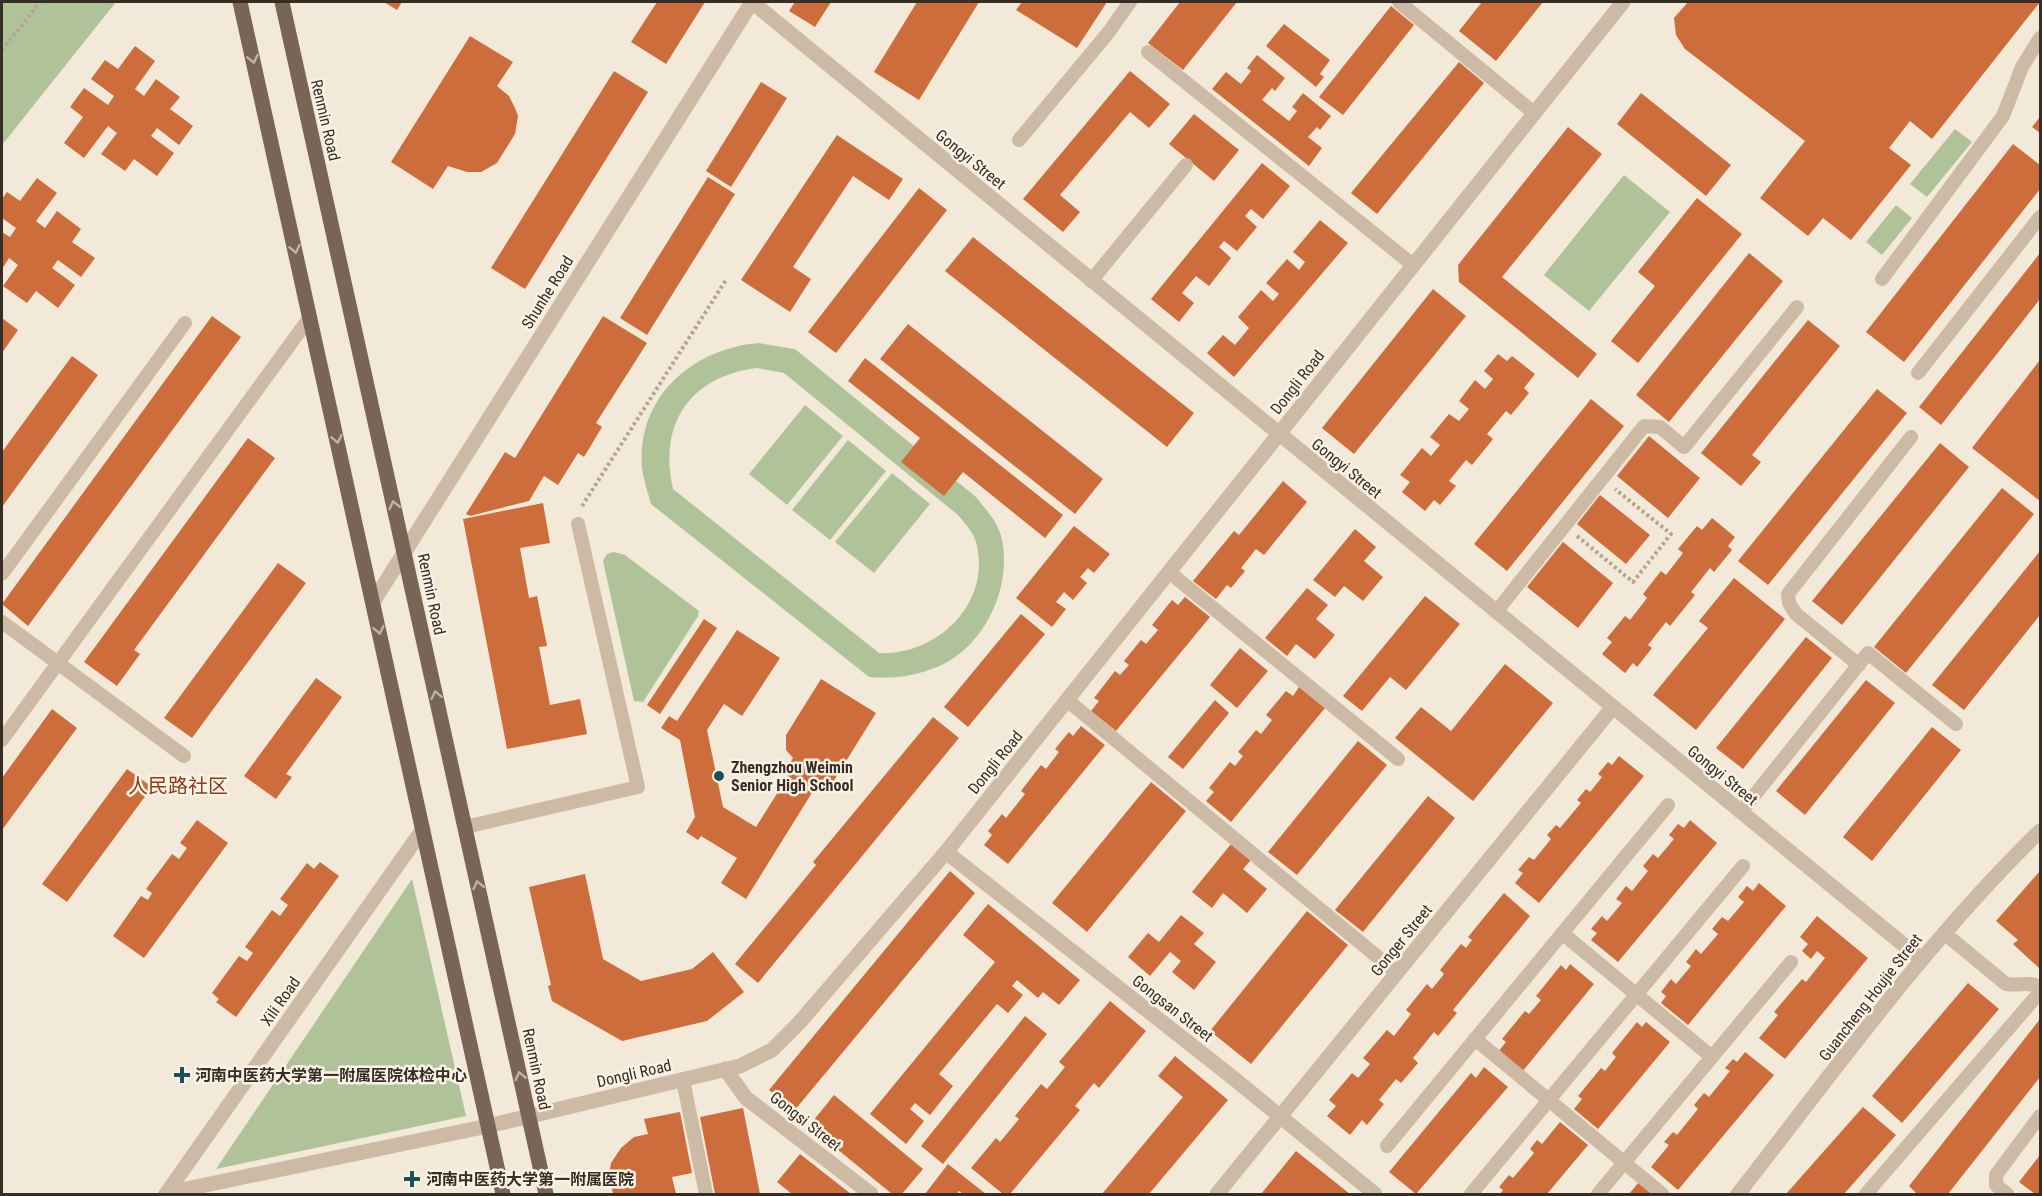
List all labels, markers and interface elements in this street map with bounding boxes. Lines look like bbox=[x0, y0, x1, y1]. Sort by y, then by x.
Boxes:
one-way arrow bbox=[246, 53, 259, 63]
street label: Renmin Road bbox=[307, 78, 344, 163]
street label: Gongyi Street bbox=[932, 125, 1010, 194]
one-way arrow bbox=[288, 244, 301, 254]
street label: Shunhe Road bbox=[518, 252, 577, 332]
street label: Dongli Road bbox=[1267, 347, 1328, 418]
one-way arrow bbox=[330, 434, 343, 444]
street label: Gongyi Street bbox=[1308, 434, 1386, 503]
one-way arrow bbox=[388, 500, 401, 510]
street label: Renmin Road bbox=[414, 552, 449, 637]
one-way arrow bbox=[372, 625, 385, 635]
one-way arrow bbox=[430, 690, 443, 700]
street label: Dongli Road bbox=[964, 727, 1027, 798]
street label: Gongyi Street bbox=[1684, 741, 1762, 810]
place label: Zhengzhou Weimin Senior High School bbox=[731, 758, 853, 795]
marker: Zhengzhou Weimin Senior High School bbox=[712, 769, 726, 783]
district label: 人民路社区 bbox=[128, 774, 228, 798]
one-way arrow bbox=[472, 881, 485, 891]
street label: Gonger Street bbox=[1367, 900, 1436, 980]
street label: Guancheng Houjie Street bbox=[1815, 930, 1926, 1065]
street label: Gongsan Street bbox=[1129, 971, 1217, 1046]
street label: Xili Road bbox=[257, 973, 304, 1030]
street label: Renmin Road bbox=[519, 1027, 554, 1112]
street label: Dongli Road bbox=[595, 1056, 673, 1091]
marker: 河南中医药大学第一附属医院体检中心 bbox=[173, 1066, 191, 1084]
place label: 河南中医药大学第一附属医院体检中心 bbox=[195, 1066, 467, 1085]
one-way arrow bbox=[515, 1071, 528, 1081]
street label: Gongsi Street bbox=[766, 1088, 845, 1155]
marker: 河南中医药大学第一附属医院 bbox=[403, 1170, 421, 1188]
place label: 河南中医药大学第一附属医院 bbox=[426, 1170, 634, 1189]

